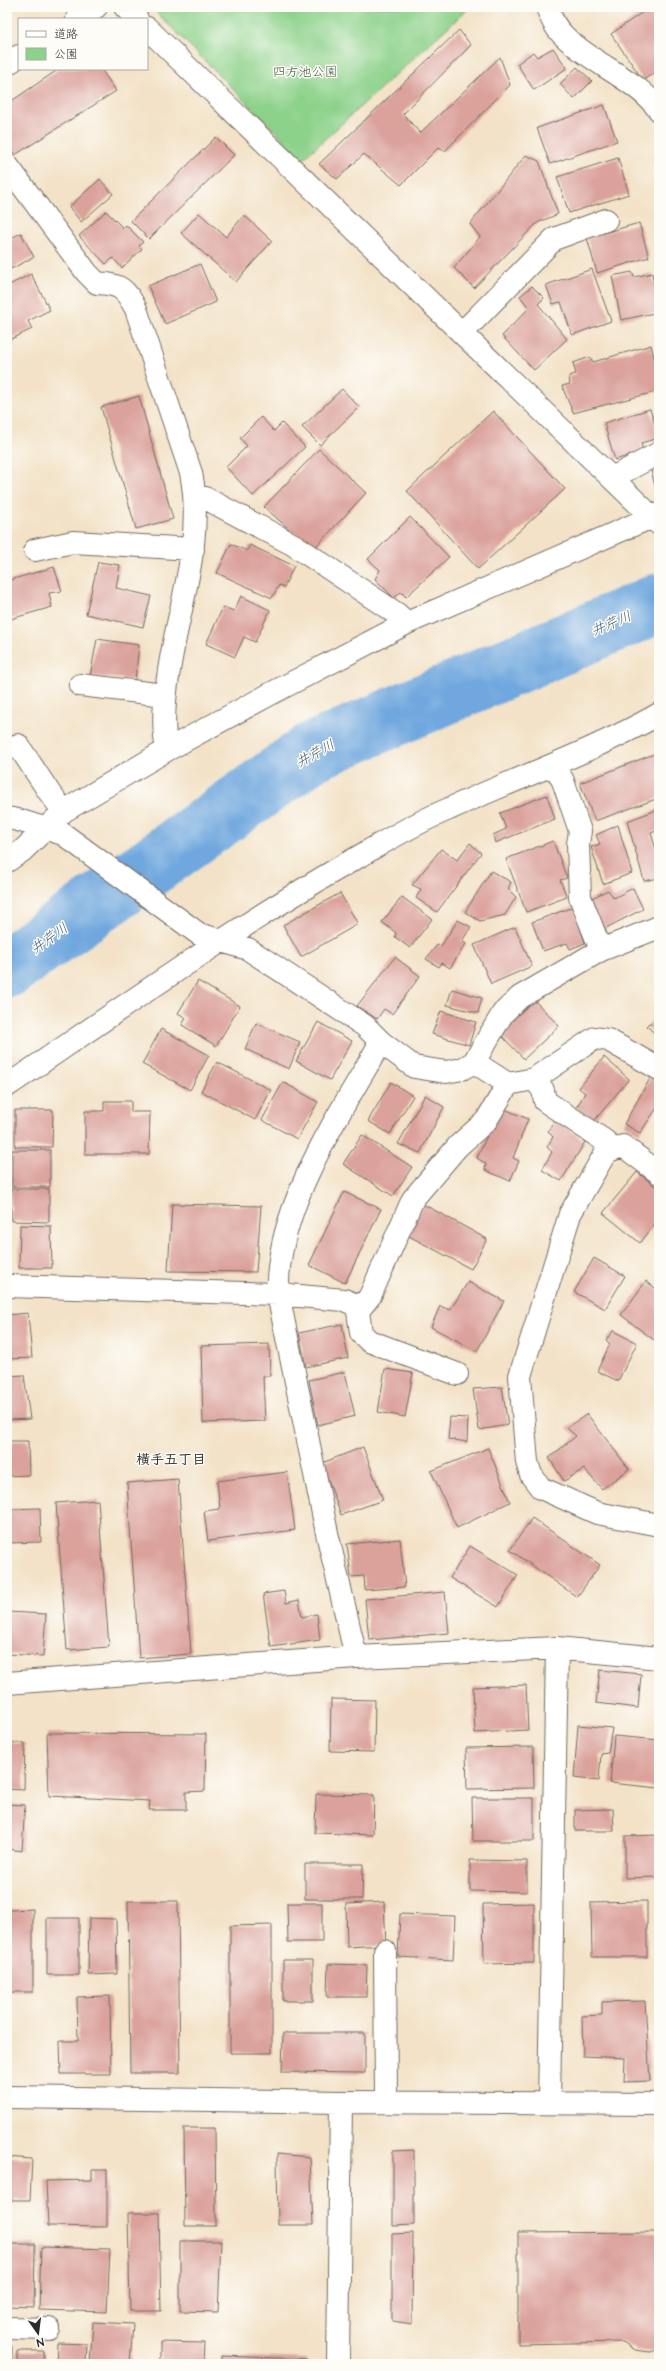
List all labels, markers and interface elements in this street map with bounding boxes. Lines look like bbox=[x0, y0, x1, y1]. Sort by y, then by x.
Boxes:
legend bbox=[18, 18, 148, 70]
text: 道路 bbox=[54, 26, 78, 43]
text: 公園 bbox=[54, 46, 78, 63]
park label: 四方池公園 bbox=[272, 63, 338, 81]
water label: 井芹川 bbox=[588, 607, 635, 641]
water label: 井芹川 bbox=[292, 735, 339, 773]
water label: 井芹川 bbox=[27, 919, 73, 959]
district label: 横手五丁目 bbox=[136, 1450, 206, 1470]
north arrow bbox=[18, 2313, 58, 2353]
text: N bbox=[35, 2334, 45, 2350]

